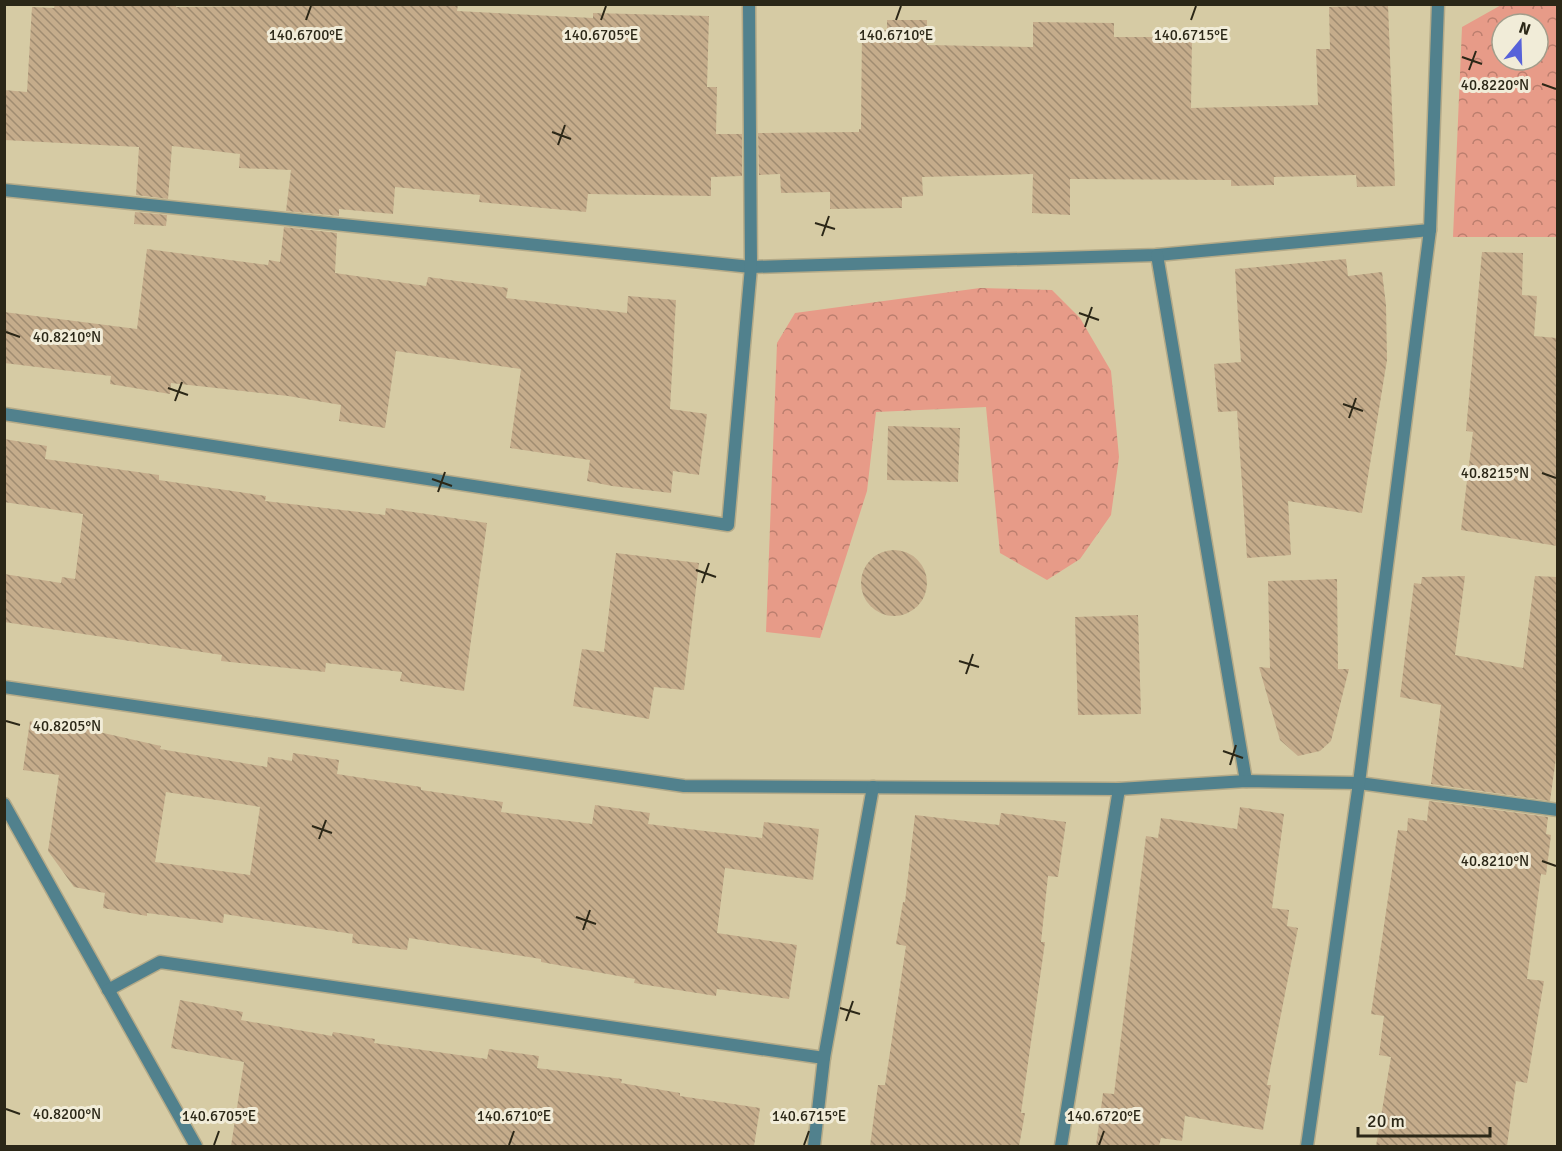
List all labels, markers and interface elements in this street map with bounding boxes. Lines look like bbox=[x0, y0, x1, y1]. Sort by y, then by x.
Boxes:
north arrow bbox=[1490, 12, 1550, 72]
text: N bbox=[1516, 17, 1533, 40]
text: 140.6700°E bbox=[269, 26, 343, 44]
text: 140.6705°E bbox=[564, 26, 638, 44]
text: 140.6710°E bbox=[859, 26, 933, 44]
text: 140.6715°E bbox=[1154, 26, 1228, 44]
text: 40.8220°N bbox=[1461, 76, 1529, 94]
text: 40.8210°N bbox=[33, 328, 101, 346]
text: 40.8215°N bbox=[1461, 464, 1529, 482]
text: 40.8205°N bbox=[33, 717, 101, 735]
text: 40.8210°N bbox=[1461, 852, 1529, 870]
scale bar bbox=[1358, 1100, 1490, 1138]
text: 40.8200°N bbox=[33, 1105, 101, 1123]
text: 140.6705°E bbox=[182, 1107, 256, 1125]
text: 140.6710°E bbox=[477, 1107, 551, 1125]
text: 140.6715°E bbox=[772, 1107, 846, 1125]
text: 140.6720°E bbox=[1067, 1107, 1141, 1125]
text: 20 m bbox=[1367, 1110, 1405, 1132]

